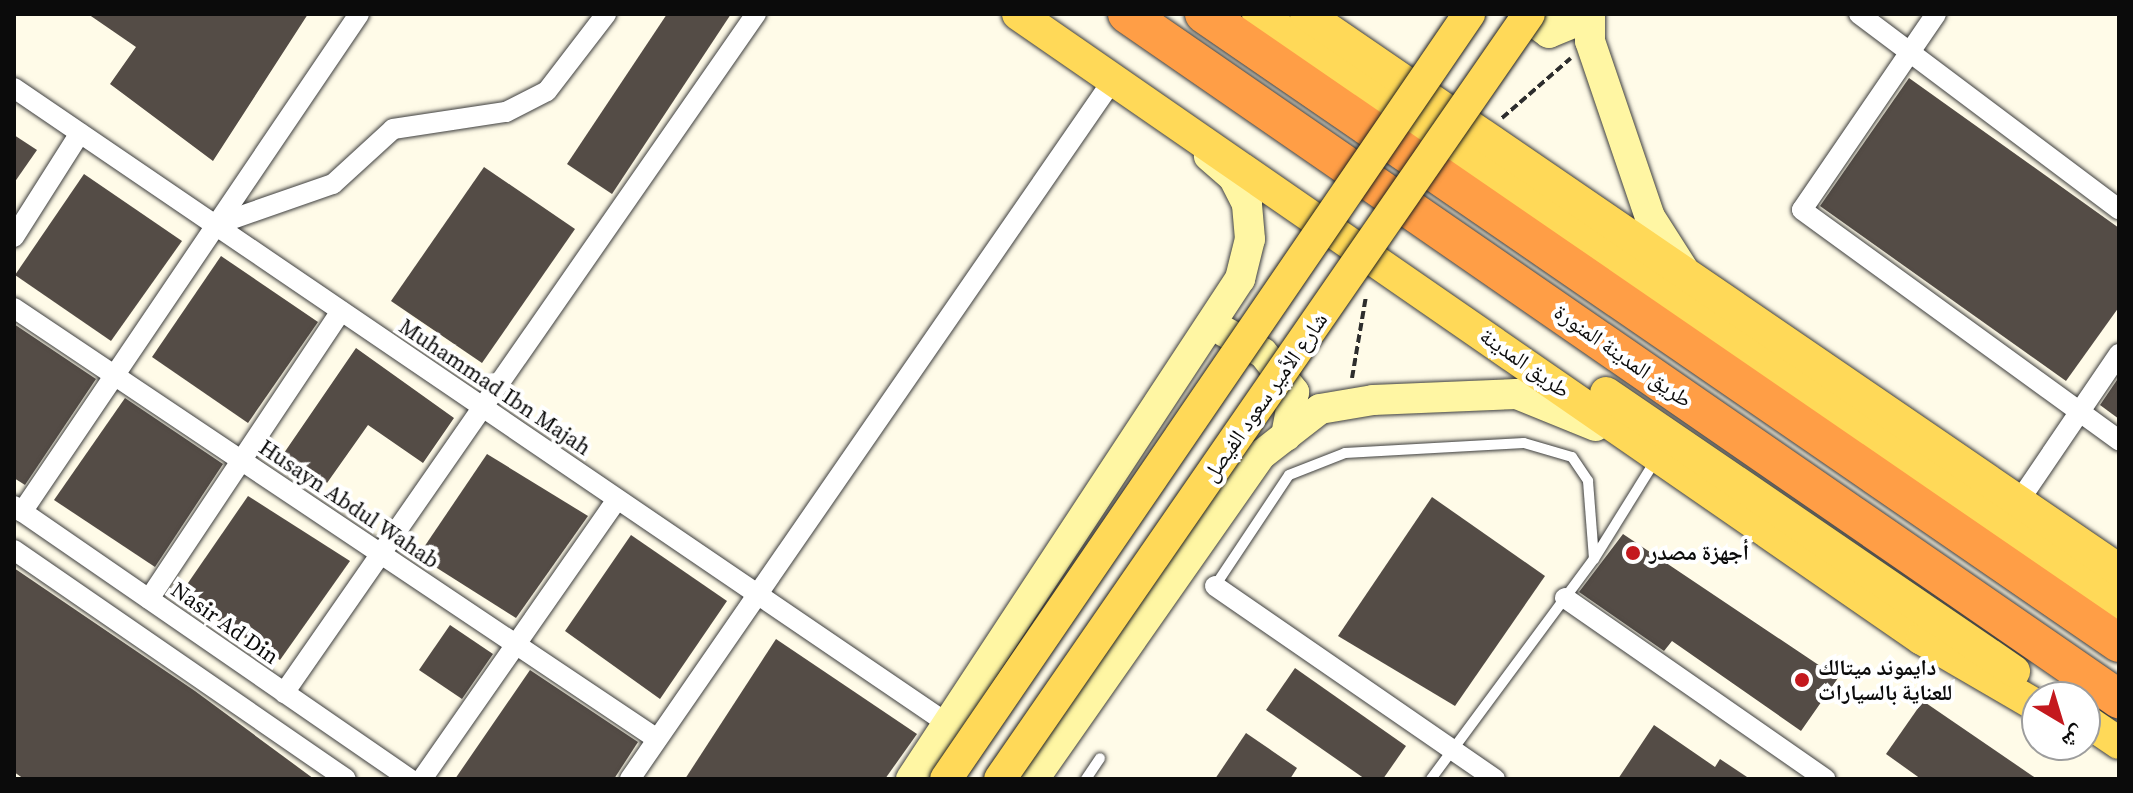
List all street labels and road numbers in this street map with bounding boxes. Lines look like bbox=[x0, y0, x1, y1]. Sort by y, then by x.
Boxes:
street label: طريق المدينة المنورة bbox=[1549, 299, 1697, 413]
street label: شارع الأمير سعود الفيصل bbox=[1197, 307, 1333, 487]
street label: Muhammad Ibn Majah bbox=[394, 313, 596, 461]
street label: طريق المدينة bbox=[1475, 322, 1575, 404]
street label: Husayn Abdul Wahab bbox=[254, 434, 444, 574]
street label: Nasir Ad Din bbox=[166, 576, 284, 670]

